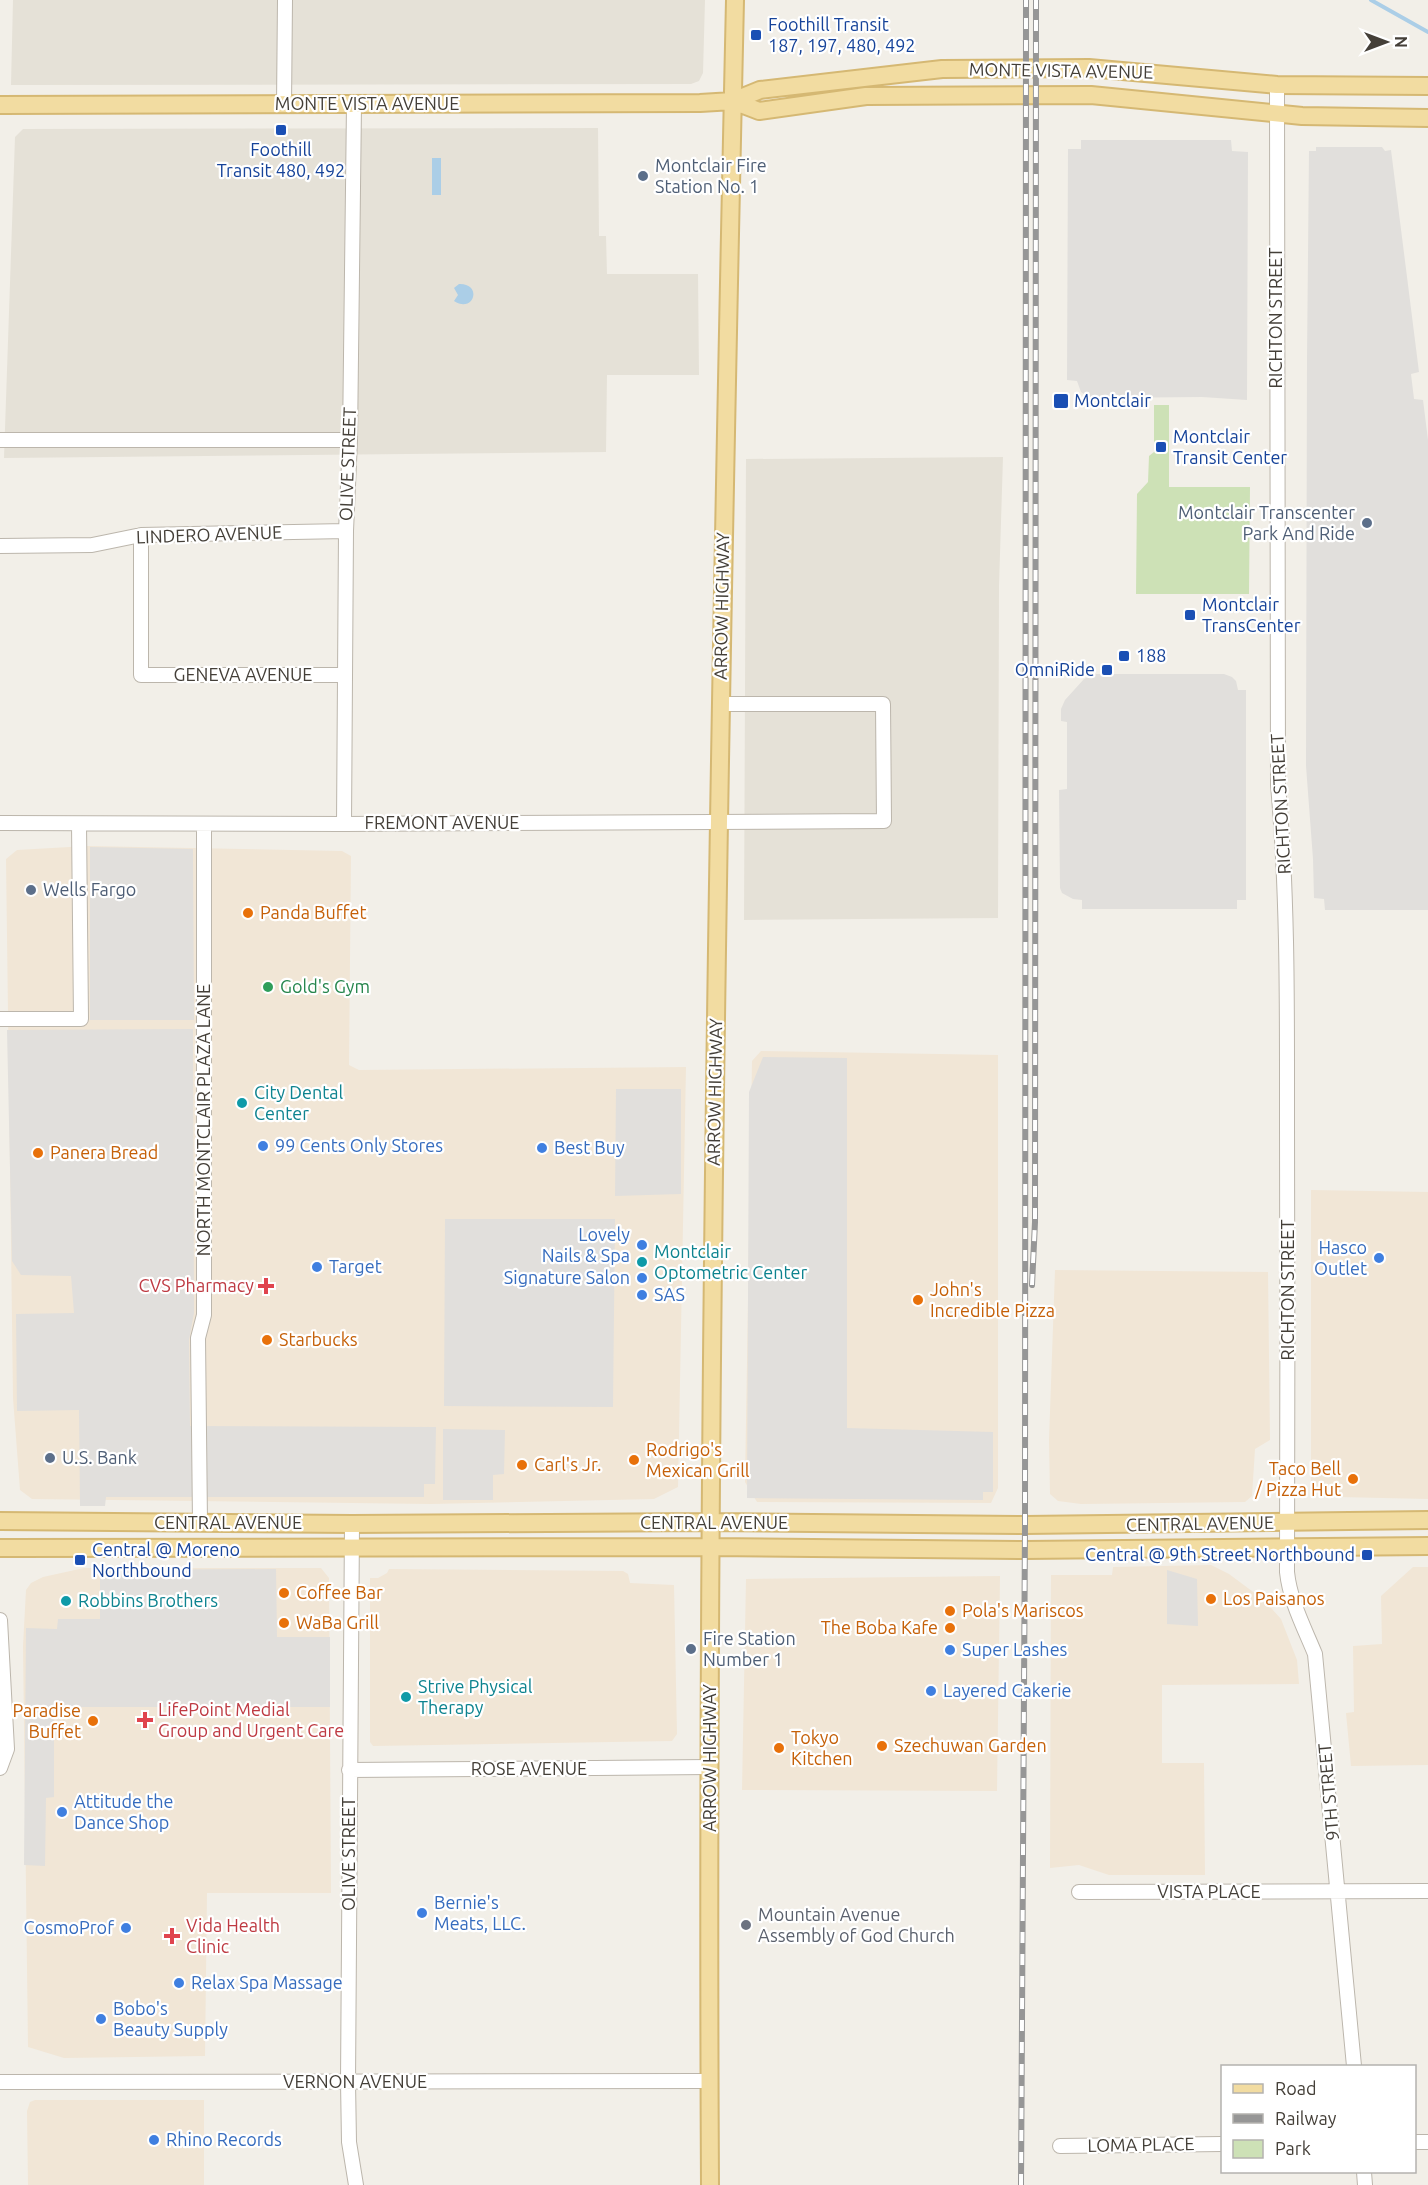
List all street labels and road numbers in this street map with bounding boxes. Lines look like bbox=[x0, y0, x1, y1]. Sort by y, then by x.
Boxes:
street label: MONTE VISTA AVENUE bbox=[969, 58, 1153, 82]
street label: MONTE VISTA AVENUE bbox=[275, 93, 459, 113]
street label: RICHTON STREET bbox=[1265, 248, 1285, 388]
street label: OLIVE STREET bbox=[335, 407, 359, 521]
street label: LINDERO AVENUE bbox=[136, 521, 282, 547]
street label: ARROW HIGHWAY bbox=[710, 531, 732, 680]
street label: GENEVA AVENUE bbox=[174, 664, 312, 684]
street label: RICHTON STREET bbox=[1266, 733, 1294, 875]
street label: FREMONT AVENUE bbox=[365, 812, 519, 832]
street label: NORTH MONTCLAIR PLAZA LANE bbox=[193, 984, 213, 1256]
street label: ARROW HIGHWAY bbox=[703, 1017, 725, 1166]
street label: RICHTON STREET bbox=[1277, 1220, 1297, 1360]
street label: CENTRAL AVENUE bbox=[154, 1512, 302, 1532]
street label: CENTRAL AVENUE bbox=[640, 1512, 788, 1532]
street label: CENTRAL AVENUE bbox=[1126, 1512, 1274, 1534]
street label: ARROW HIGHWAY bbox=[699, 1684, 719, 1832]
street label: 9TH STREET bbox=[1314, 1743, 1342, 1842]
street label: ROSE AVENUE bbox=[471, 1758, 587, 1778]
street label: OLIVE STREET bbox=[338, 1797, 358, 1911]
street label: VISTA PLACE bbox=[1157, 1881, 1261, 1901]
street label: VERNON AVENUE bbox=[283, 2071, 427, 2091]
street label: LOMA PLACE bbox=[1087, 2133, 1195, 2155]

